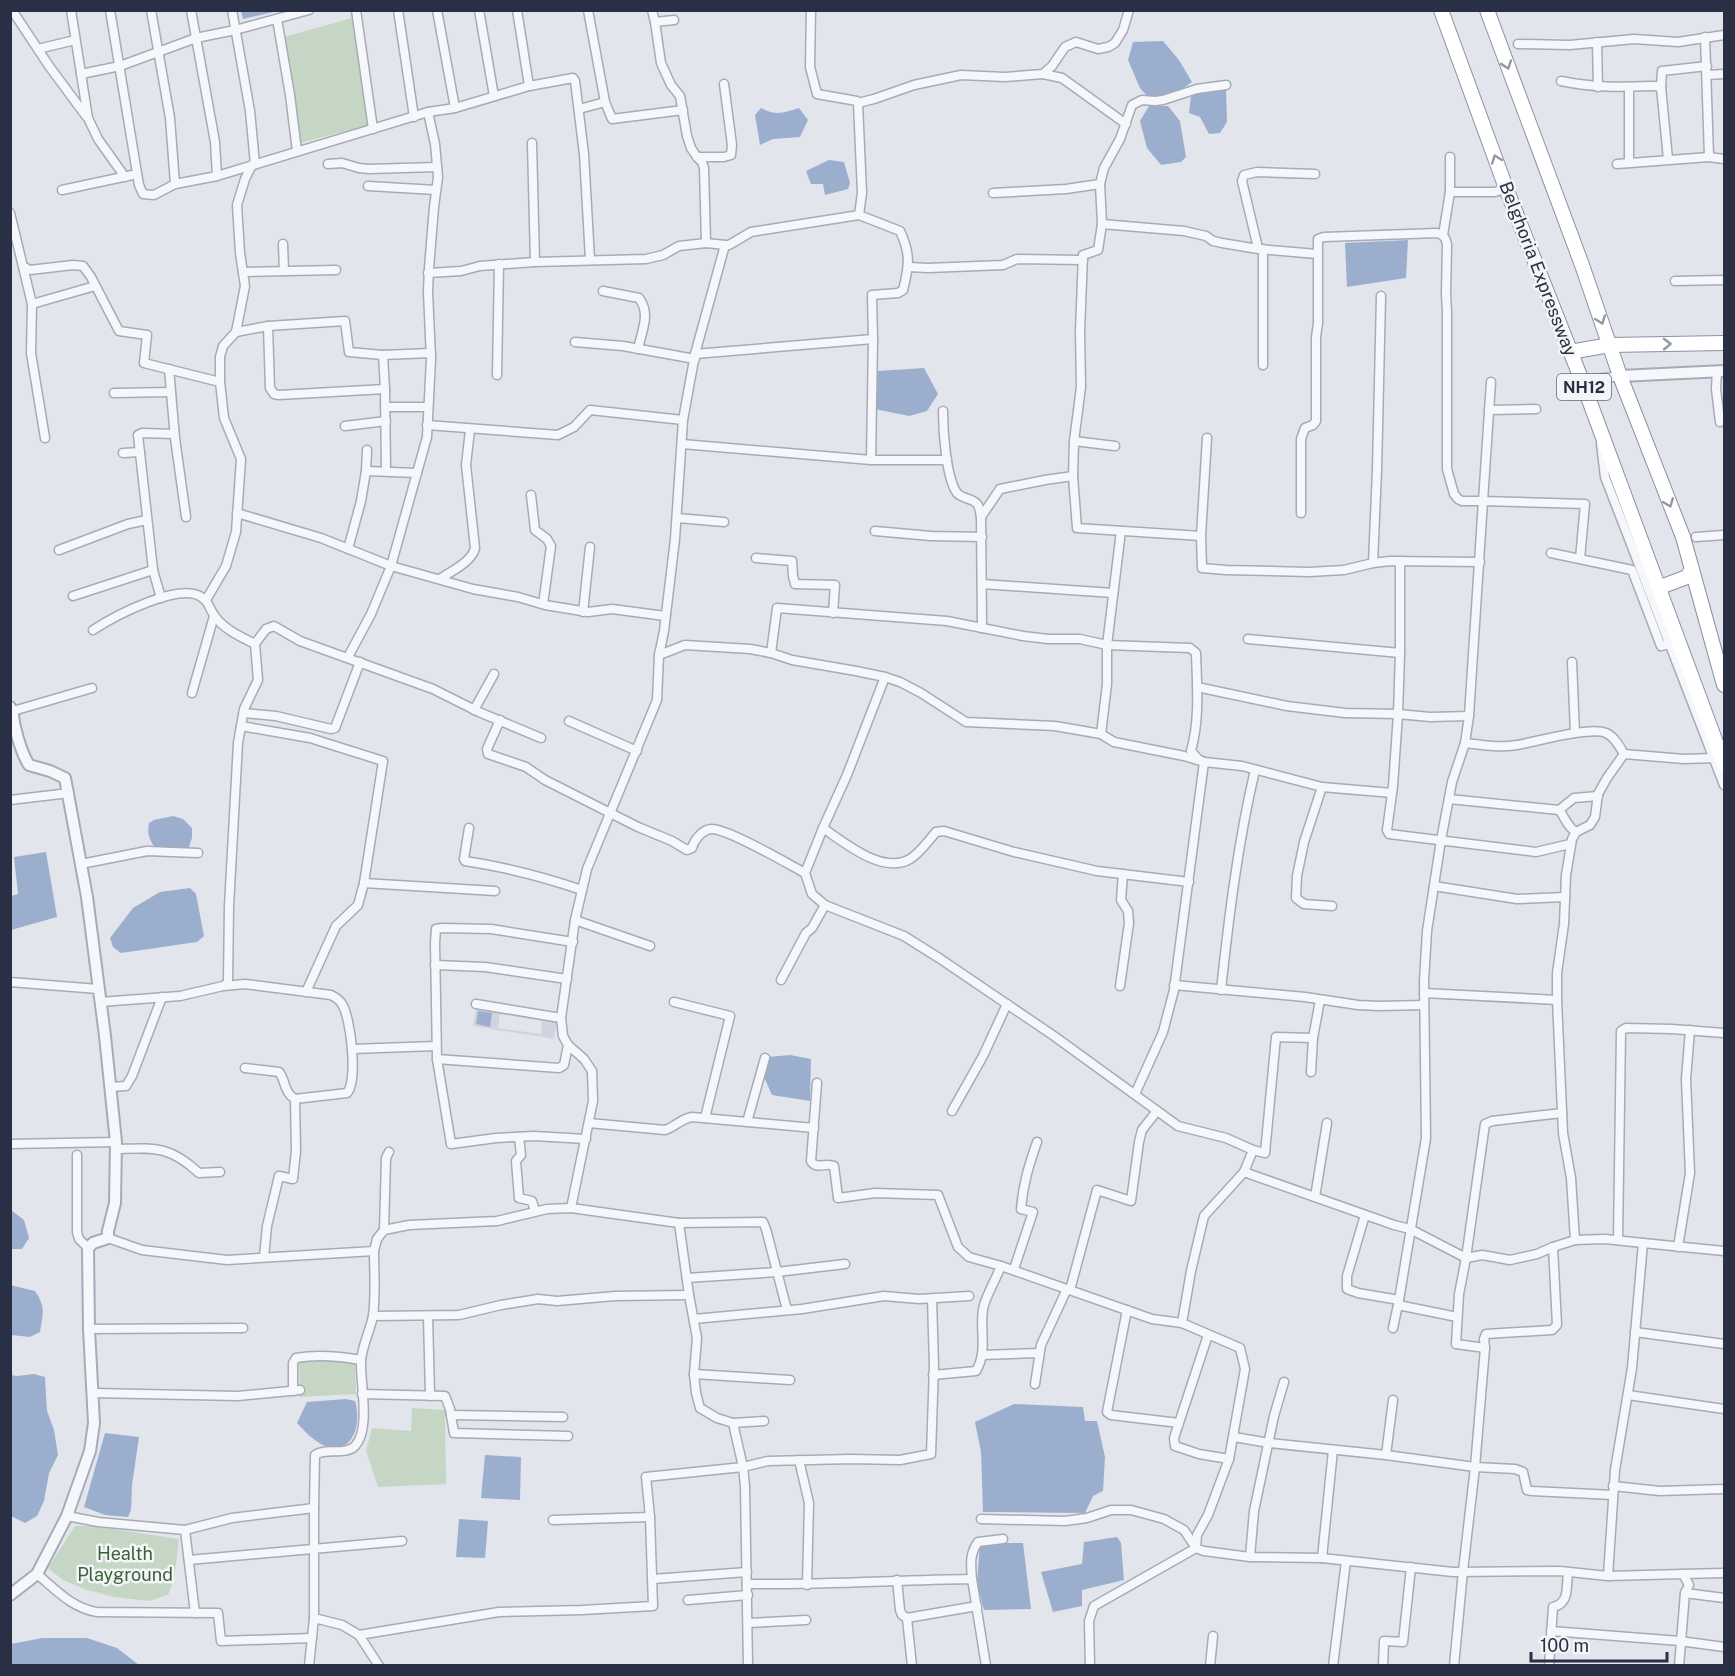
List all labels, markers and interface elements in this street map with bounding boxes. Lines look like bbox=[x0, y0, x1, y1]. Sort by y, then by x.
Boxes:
one-way arrow bbox=[1499, 59, 1512, 70]
one-way arrow bbox=[1490, 155, 1503, 165]
street label: Belghoria Expressway bbox=[1495, 178, 1582, 360]
one-way arrow bbox=[1594, 314, 1607, 325]
one-way arrow bbox=[1663, 338, 1672, 350]
road number: NH12 bbox=[1557, 374, 1611, 400]
one-way arrow bbox=[1662, 497, 1674, 508]
park label: Health Playground bbox=[77, 1543, 173, 1585]
scale bar bbox=[1531, 1625, 1668, 1663]
text: 100 m bbox=[1540, 1635, 1589, 1656]

